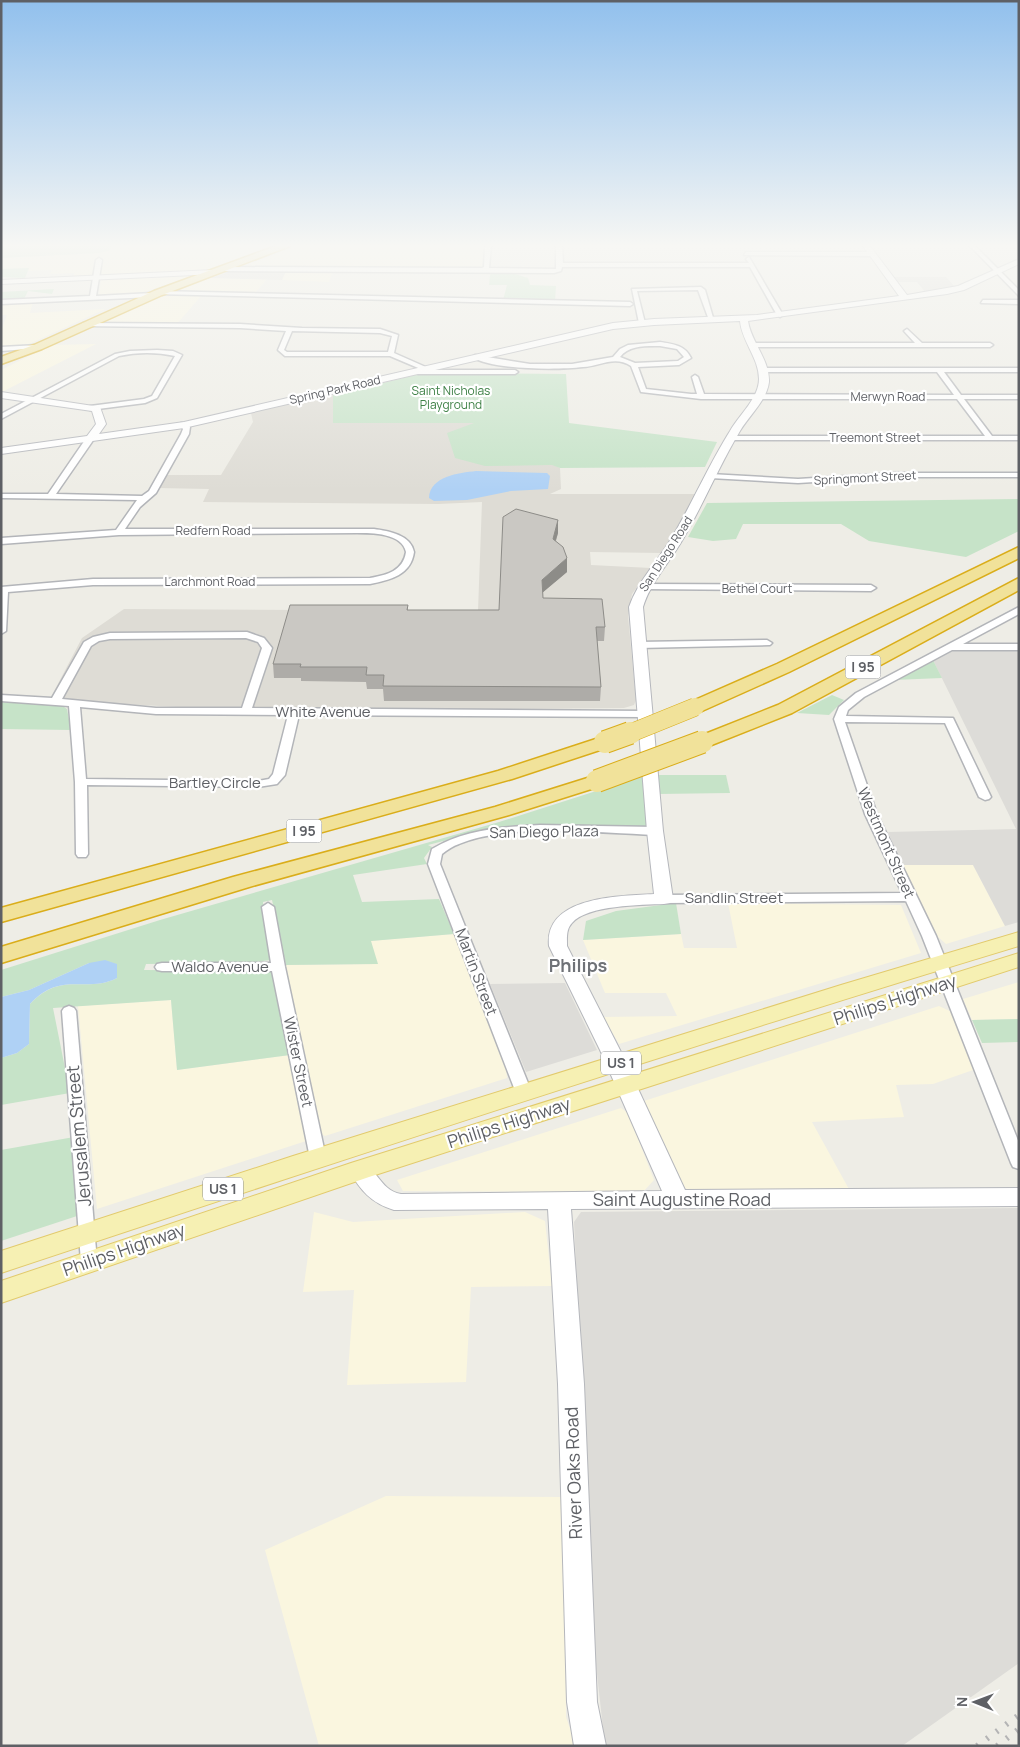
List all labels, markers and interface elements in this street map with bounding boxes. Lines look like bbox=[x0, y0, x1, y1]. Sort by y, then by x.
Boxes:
street label: Spring Park Road bbox=[288, 371, 382, 408]
park label: Saint Nicholas Playground bbox=[412, 382, 490, 413]
street label: Merwyn Road bbox=[851, 388, 925, 405]
street label: Treemont Street bbox=[829, 429, 921, 446]
street label: Springmont Street bbox=[813, 466, 917, 489]
street label: San Diego Road bbox=[635, 513, 696, 595]
street label: Redfern Road bbox=[175, 522, 251, 539]
street label: Larchmont Road bbox=[165, 573, 255, 590]
street label: Bethel Court bbox=[722, 580, 792, 597]
road number: I 95 bbox=[846, 656, 880, 679]
street label: White Avenue bbox=[275, 701, 371, 722]
street label: Bartley Circle bbox=[169, 772, 261, 793]
street label: Westmont Street bbox=[853, 784, 920, 902]
road number: I 95 bbox=[286, 819, 322, 842]
street label: San Diego Plaza bbox=[489, 820, 599, 843]
street label: Sandlin Street bbox=[685, 887, 783, 908]
street label: Martin Street bbox=[450, 925, 503, 1018]
district label: Philips bbox=[549, 953, 608, 977]
street label: Waldo Avenue bbox=[171, 956, 269, 977]
street label: Philips Highway bbox=[830, 968, 960, 1030]
street label: Wister Street bbox=[279, 1015, 318, 1109]
road number: US 1 bbox=[601, 1052, 641, 1074]
street label: Jerusalem Street bbox=[60, 1064, 96, 1208]
street label: Philips Highway bbox=[444, 1091, 574, 1153]
road number: US 1 bbox=[203, 1178, 243, 1200]
street label: Saint Augustine Road bbox=[593, 1187, 771, 1211]
street label: Philips Highway bbox=[59, 1217, 189, 1281]
street label: River Oaks Road bbox=[559, 1406, 587, 1540]
north arrow bbox=[950, 1677, 1000, 1727]
text: N bbox=[952, 1697, 971, 1707]

